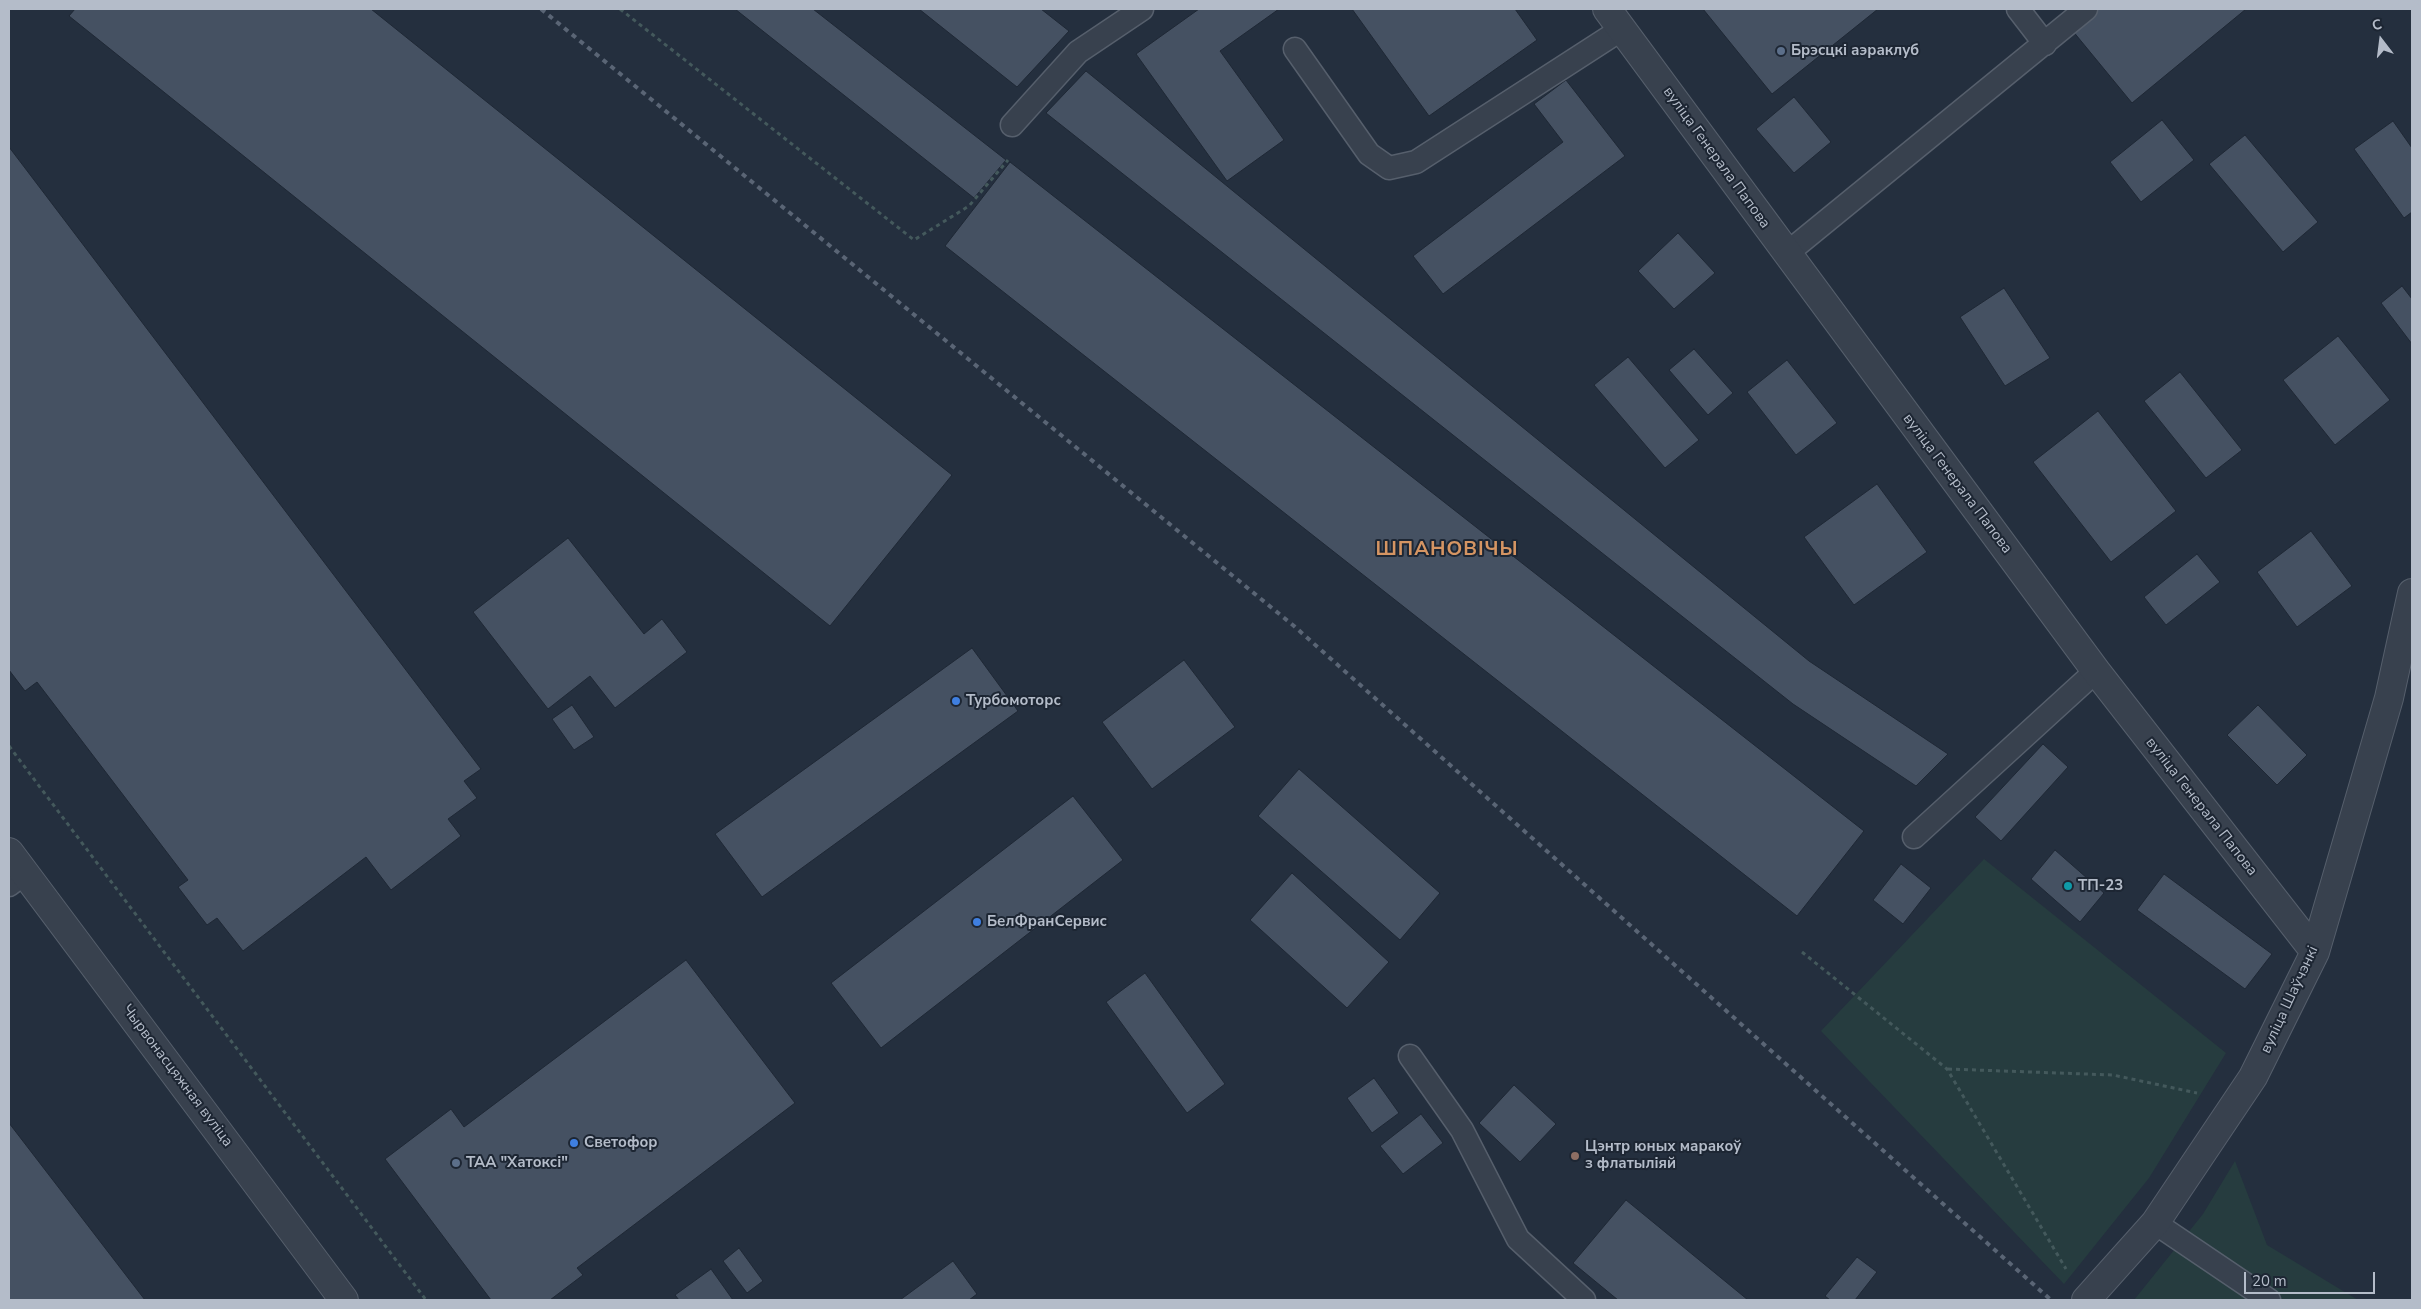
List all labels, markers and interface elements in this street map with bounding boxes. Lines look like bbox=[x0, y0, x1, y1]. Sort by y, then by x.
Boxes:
north arrow bbox=[2356, 15, 2406, 65]
text: С bbox=[2370, 15, 2384, 35]
place label: Брэсцкі аэраклуб bbox=[1791, 42, 1919, 60]
marker: Брэсцкі аэраклуб bbox=[1775, 45, 1787, 57]
street label: вуліца Генерала Папова bbox=[1659, 84, 1773, 232]
street label: вуліца Генерала Папова bbox=[1898, 410, 2016, 558]
district label: ШПАНОВІЧЫ bbox=[1374, 538, 1520, 562]
place label: Турбомоторс bbox=[966, 692, 1061, 710]
marker: Турбомоторс bbox=[950, 695, 962, 707]
street label: вуліца Генерала Папова bbox=[2141, 734, 2261, 880]
place label: ТП-23 bbox=[2078, 877, 2123, 895]
marker: ТП-23 bbox=[2062, 880, 2074, 892]
place label: БелФранСервис bbox=[987, 913, 1107, 931]
marker: БелФранСервис bbox=[971, 916, 983, 928]
street label: вуліца Шаўчэнкі bbox=[2257, 943, 2323, 1057]
street label: Чырвонасцяжная вуліца bbox=[118, 1001, 236, 1151]
place label: Светофор bbox=[584, 1134, 658, 1152]
marker: Светофор bbox=[568, 1137, 580, 1149]
place label: Цэнтр юных маракоў з флатыліяй bbox=[1585, 1138, 1741, 1173]
marker: Цэнтр юных маракоў з флатыліяй bbox=[1569, 1150, 1581, 1162]
place label: ТАА "Хатоксі" bbox=[466, 1154, 568, 1172]
marker: ТАА "Хатоксі" bbox=[450, 1157, 462, 1169]
scale bar bbox=[2246, 1262, 2377, 1294]
text: 20 m bbox=[2252, 1271, 2287, 1291]

